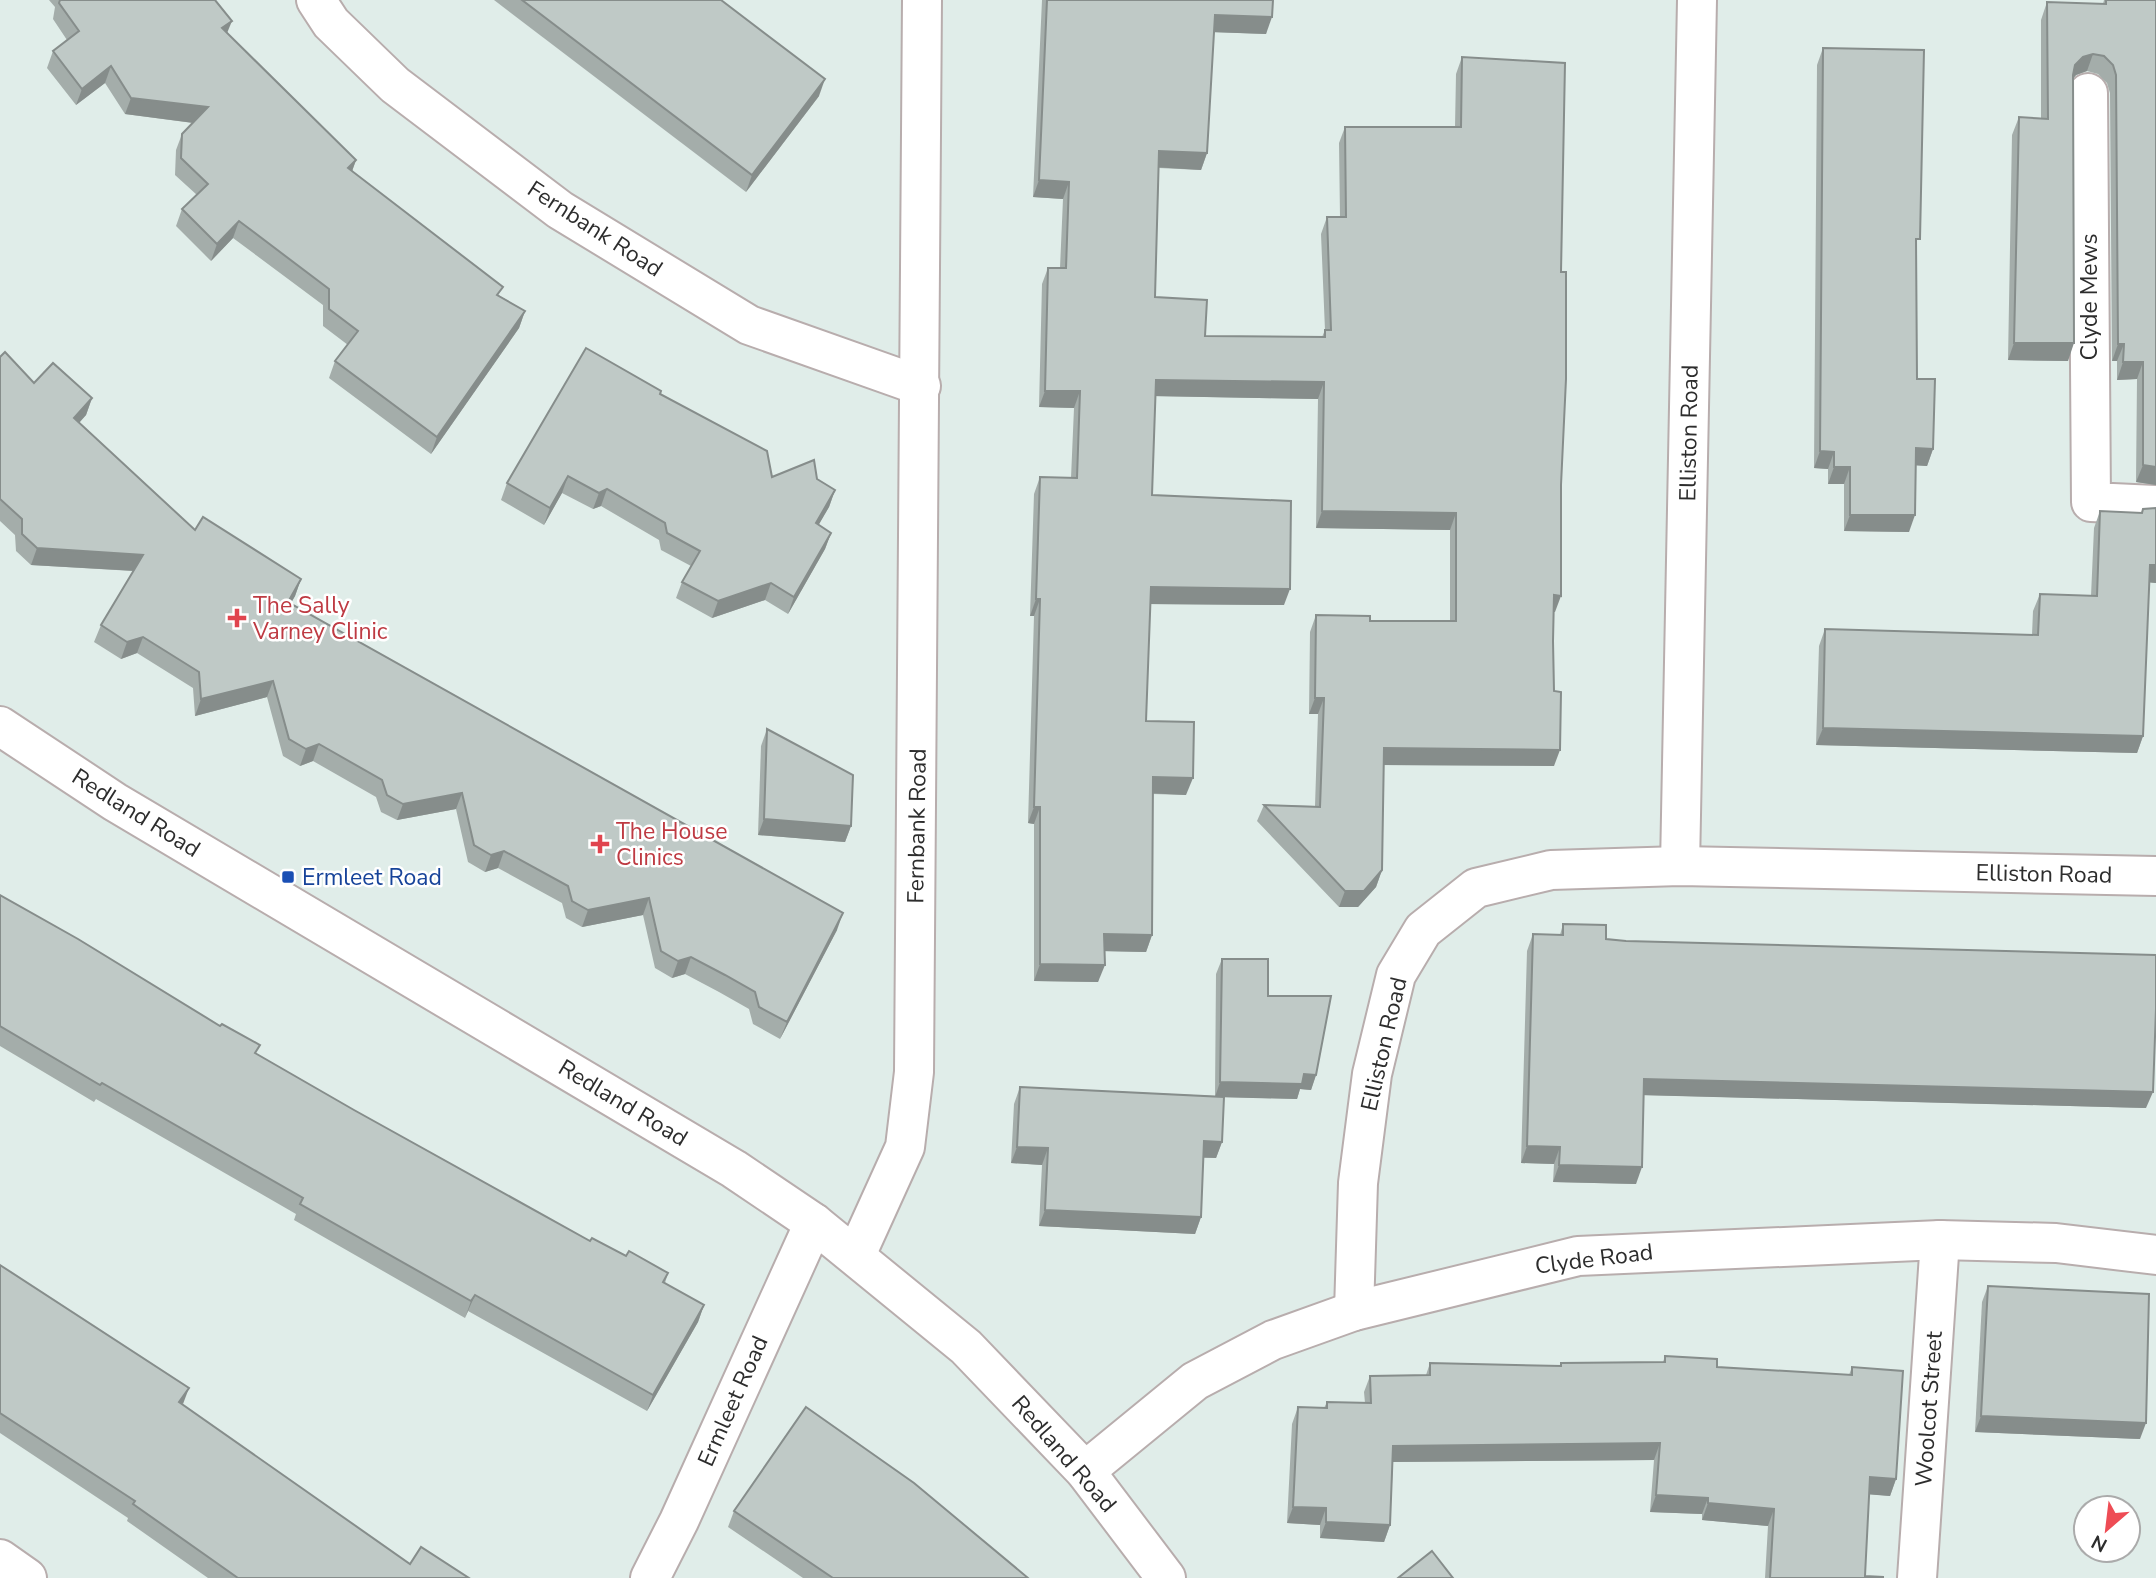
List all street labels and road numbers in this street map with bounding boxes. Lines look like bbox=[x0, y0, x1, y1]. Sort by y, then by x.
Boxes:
street label: Fernbank Road bbox=[521, 174, 669, 284]
street label: Clyde Mews bbox=[2074, 233, 2105, 361]
street label: Elliston Road bbox=[1672, 364, 1706, 502]
street label: Fernbank Road bbox=[900, 748, 934, 904]
street label: Redland Road bbox=[66, 761, 206, 865]
street label: Elliston Road bbox=[1975, 857, 2113, 891]
street label: Elliston Road bbox=[1354, 974, 1414, 1114]
street label: Redland Road bbox=[553, 1052, 693, 1154]
street label: Clyde Road bbox=[1533, 1236, 1655, 1282]
street label: Woolcot Street bbox=[1908, 1329, 1950, 1488]
street label: Ermleet Road bbox=[690, 1331, 776, 1471]
street label: Redland Road bbox=[1005, 1389, 1123, 1519]

